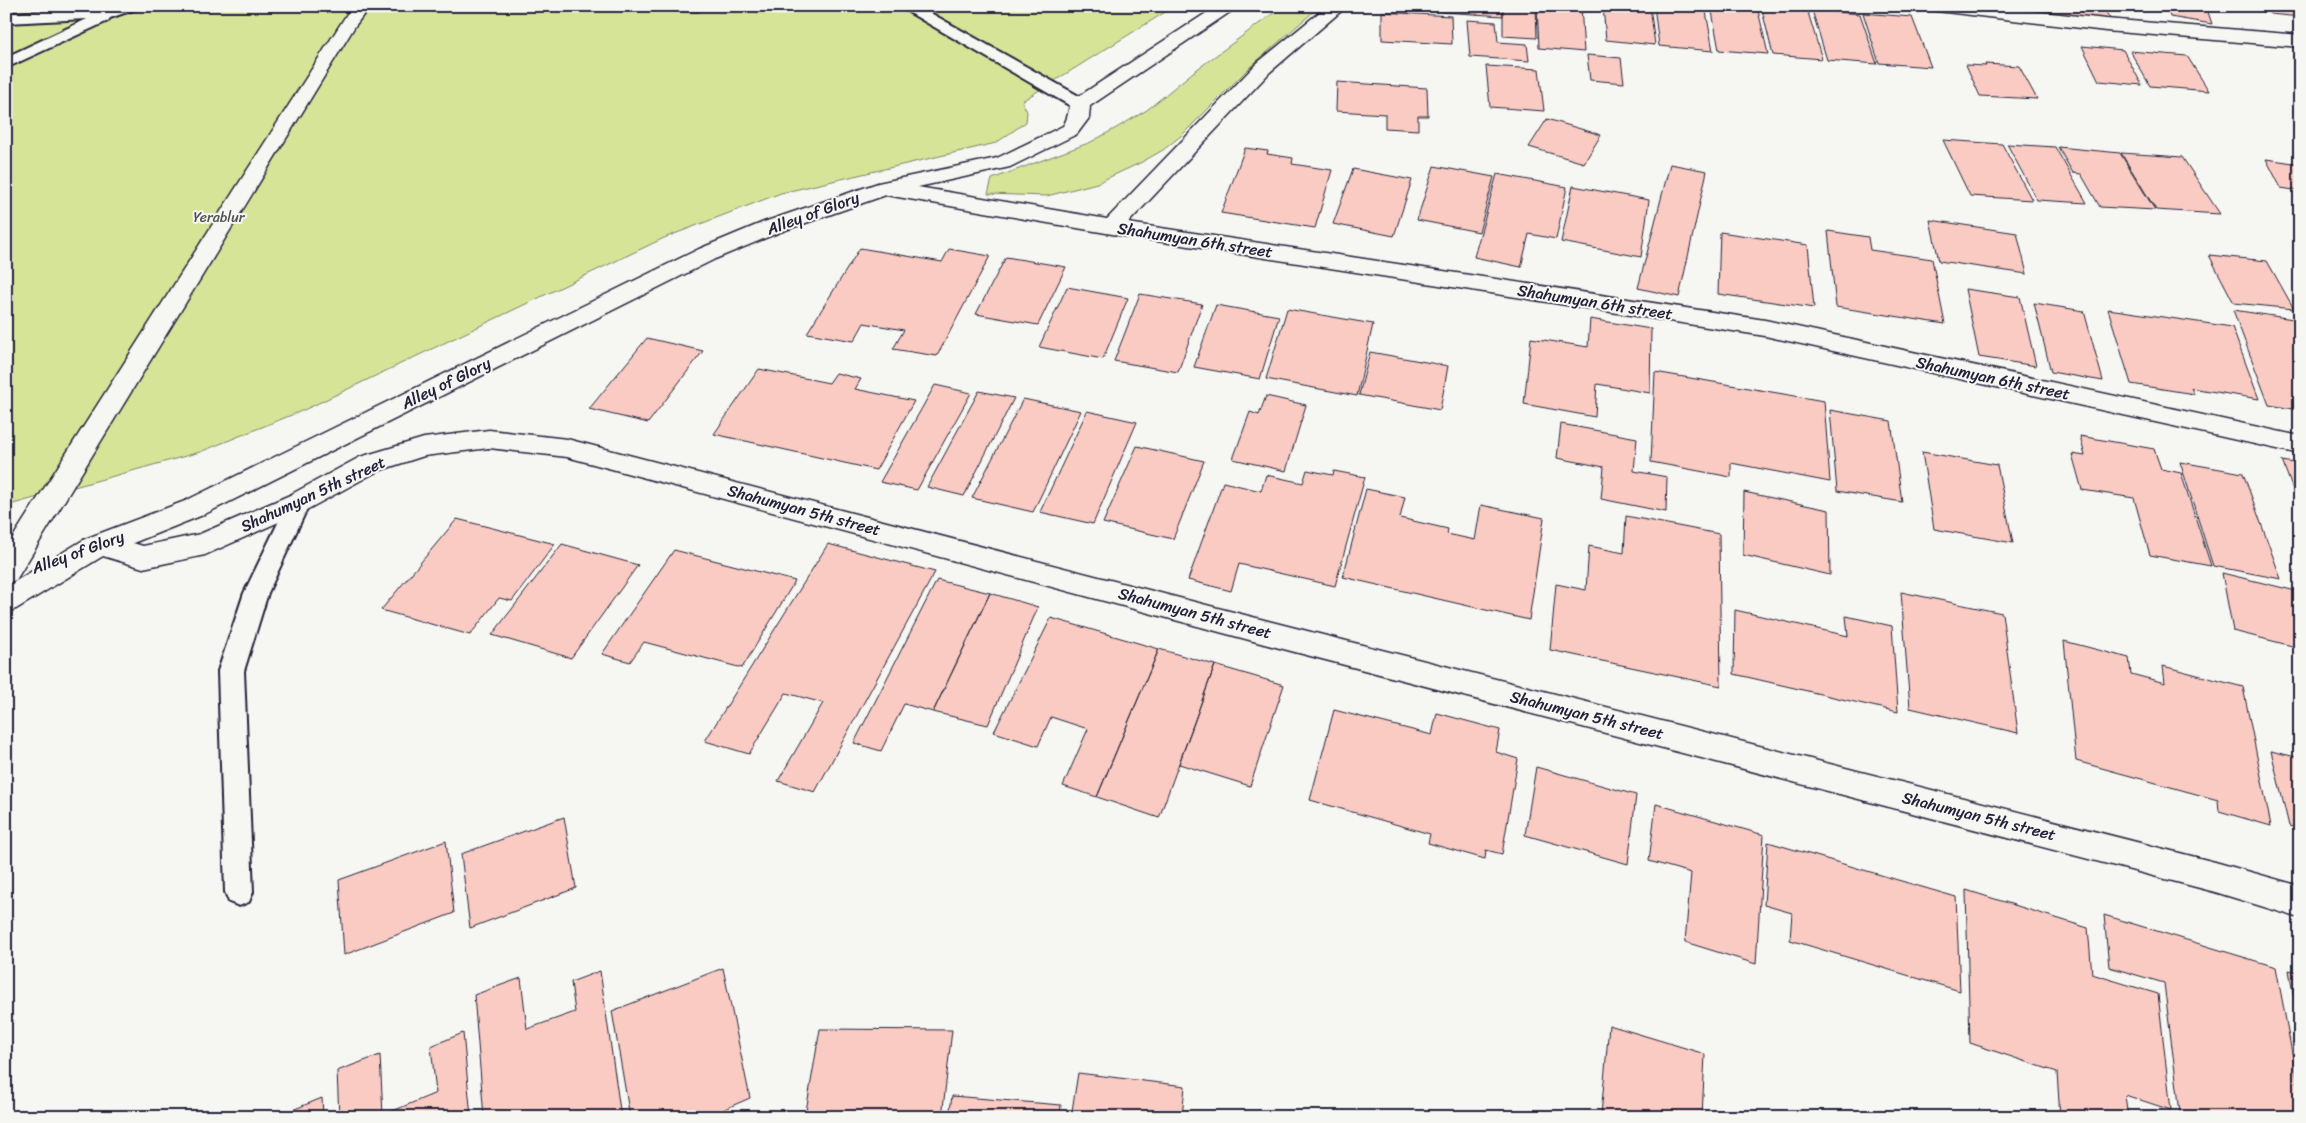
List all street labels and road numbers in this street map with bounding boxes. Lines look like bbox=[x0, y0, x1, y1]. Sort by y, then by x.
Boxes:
street label: Alley of Glory bbox=[762, 183, 864, 244]
street label: Shahumyan 6th street bbox=[1115, 213, 1275, 267]
street label: Shahumyan 6th street bbox=[1515, 275, 1675, 329]
street label: Alley of Glory bbox=[395, 348, 497, 418]
street label: Shahumyan 6th street bbox=[1913, 348, 2073, 408]
street label: Shahumyan 5th street bbox=[236, 448, 390, 540]
street label: Shahumyan 5th street bbox=[724, 476, 884, 544]
street label: Alley of Glory bbox=[27, 522, 129, 583]
street label: Shahumyan 5th street bbox=[1115, 579, 1275, 647]
street label: Shahumyan 5th street bbox=[1507, 682, 1667, 748]
street label: Shahumyan 5th street bbox=[1899, 783, 2059, 849]

